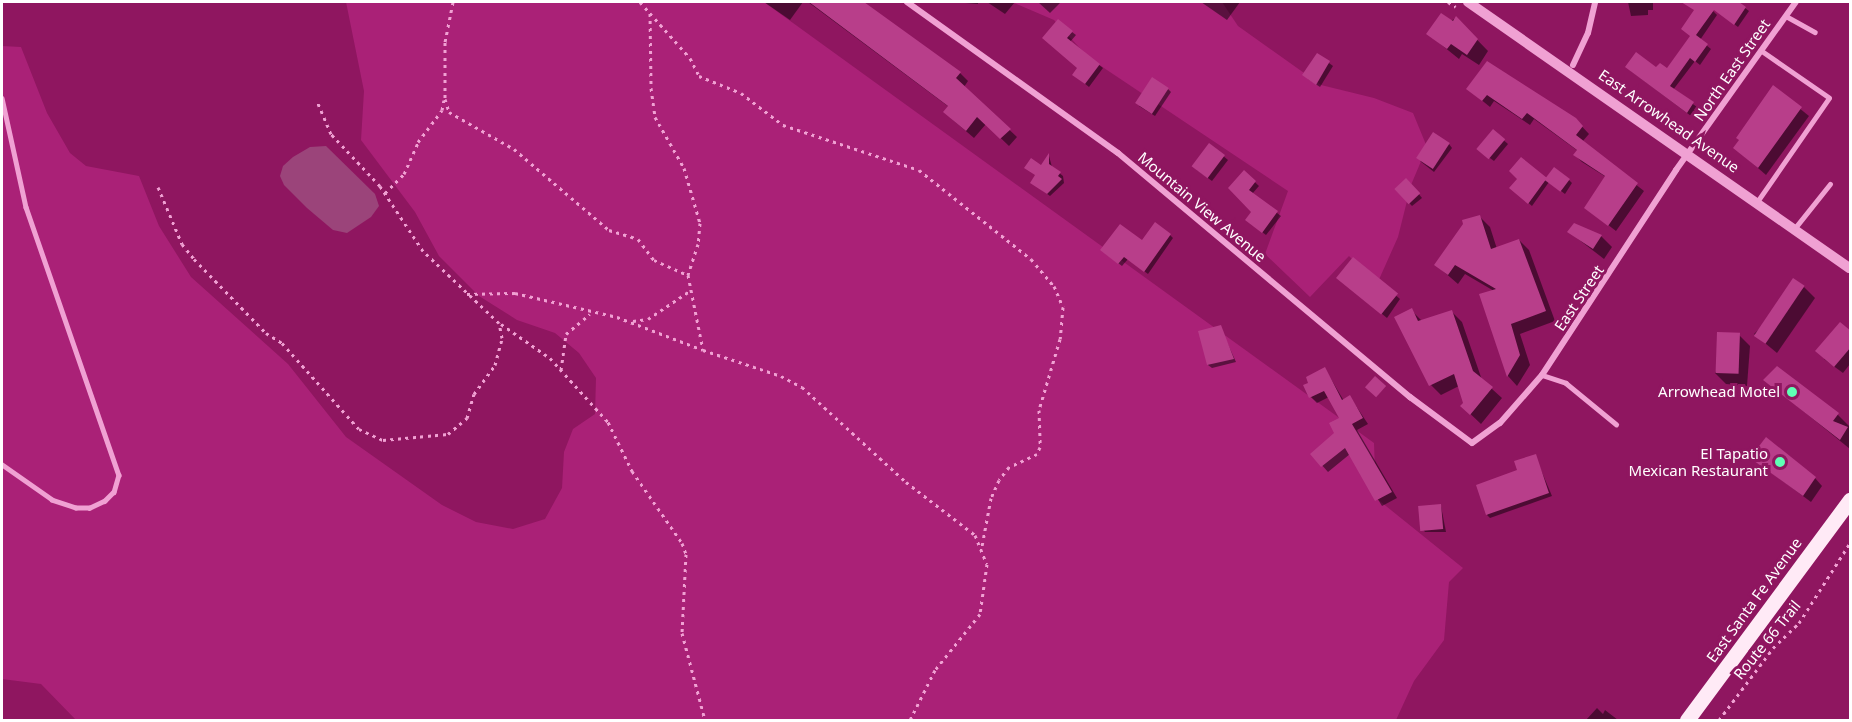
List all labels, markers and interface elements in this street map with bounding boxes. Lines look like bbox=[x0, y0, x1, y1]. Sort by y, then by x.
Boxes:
street label: North East Street bbox=[1690, 16, 1774, 124]
street label: East Arrowhead Avenue bbox=[1595, 66, 1743, 176]
street label: Mountain View Avenue bbox=[1134, 148, 1270, 266]
street label: East Street bbox=[1551, 262, 1607, 334]
place label: Arrowhead Motel bbox=[1658, 383, 1780, 401]
marker: Arrowhead Motel bbox=[1785, 385, 1799, 399]
place label: El Tapatio Mexican Restaurant bbox=[1629, 444, 1768, 479]
marker: El Tapatio Mexican Restaurant bbox=[1773, 455, 1787, 469]
street label: East Santa Fe Avenue bbox=[1703, 534, 1805, 666]
street label: Route 66 Trail bbox=[1730, 597, 1804, 683]

